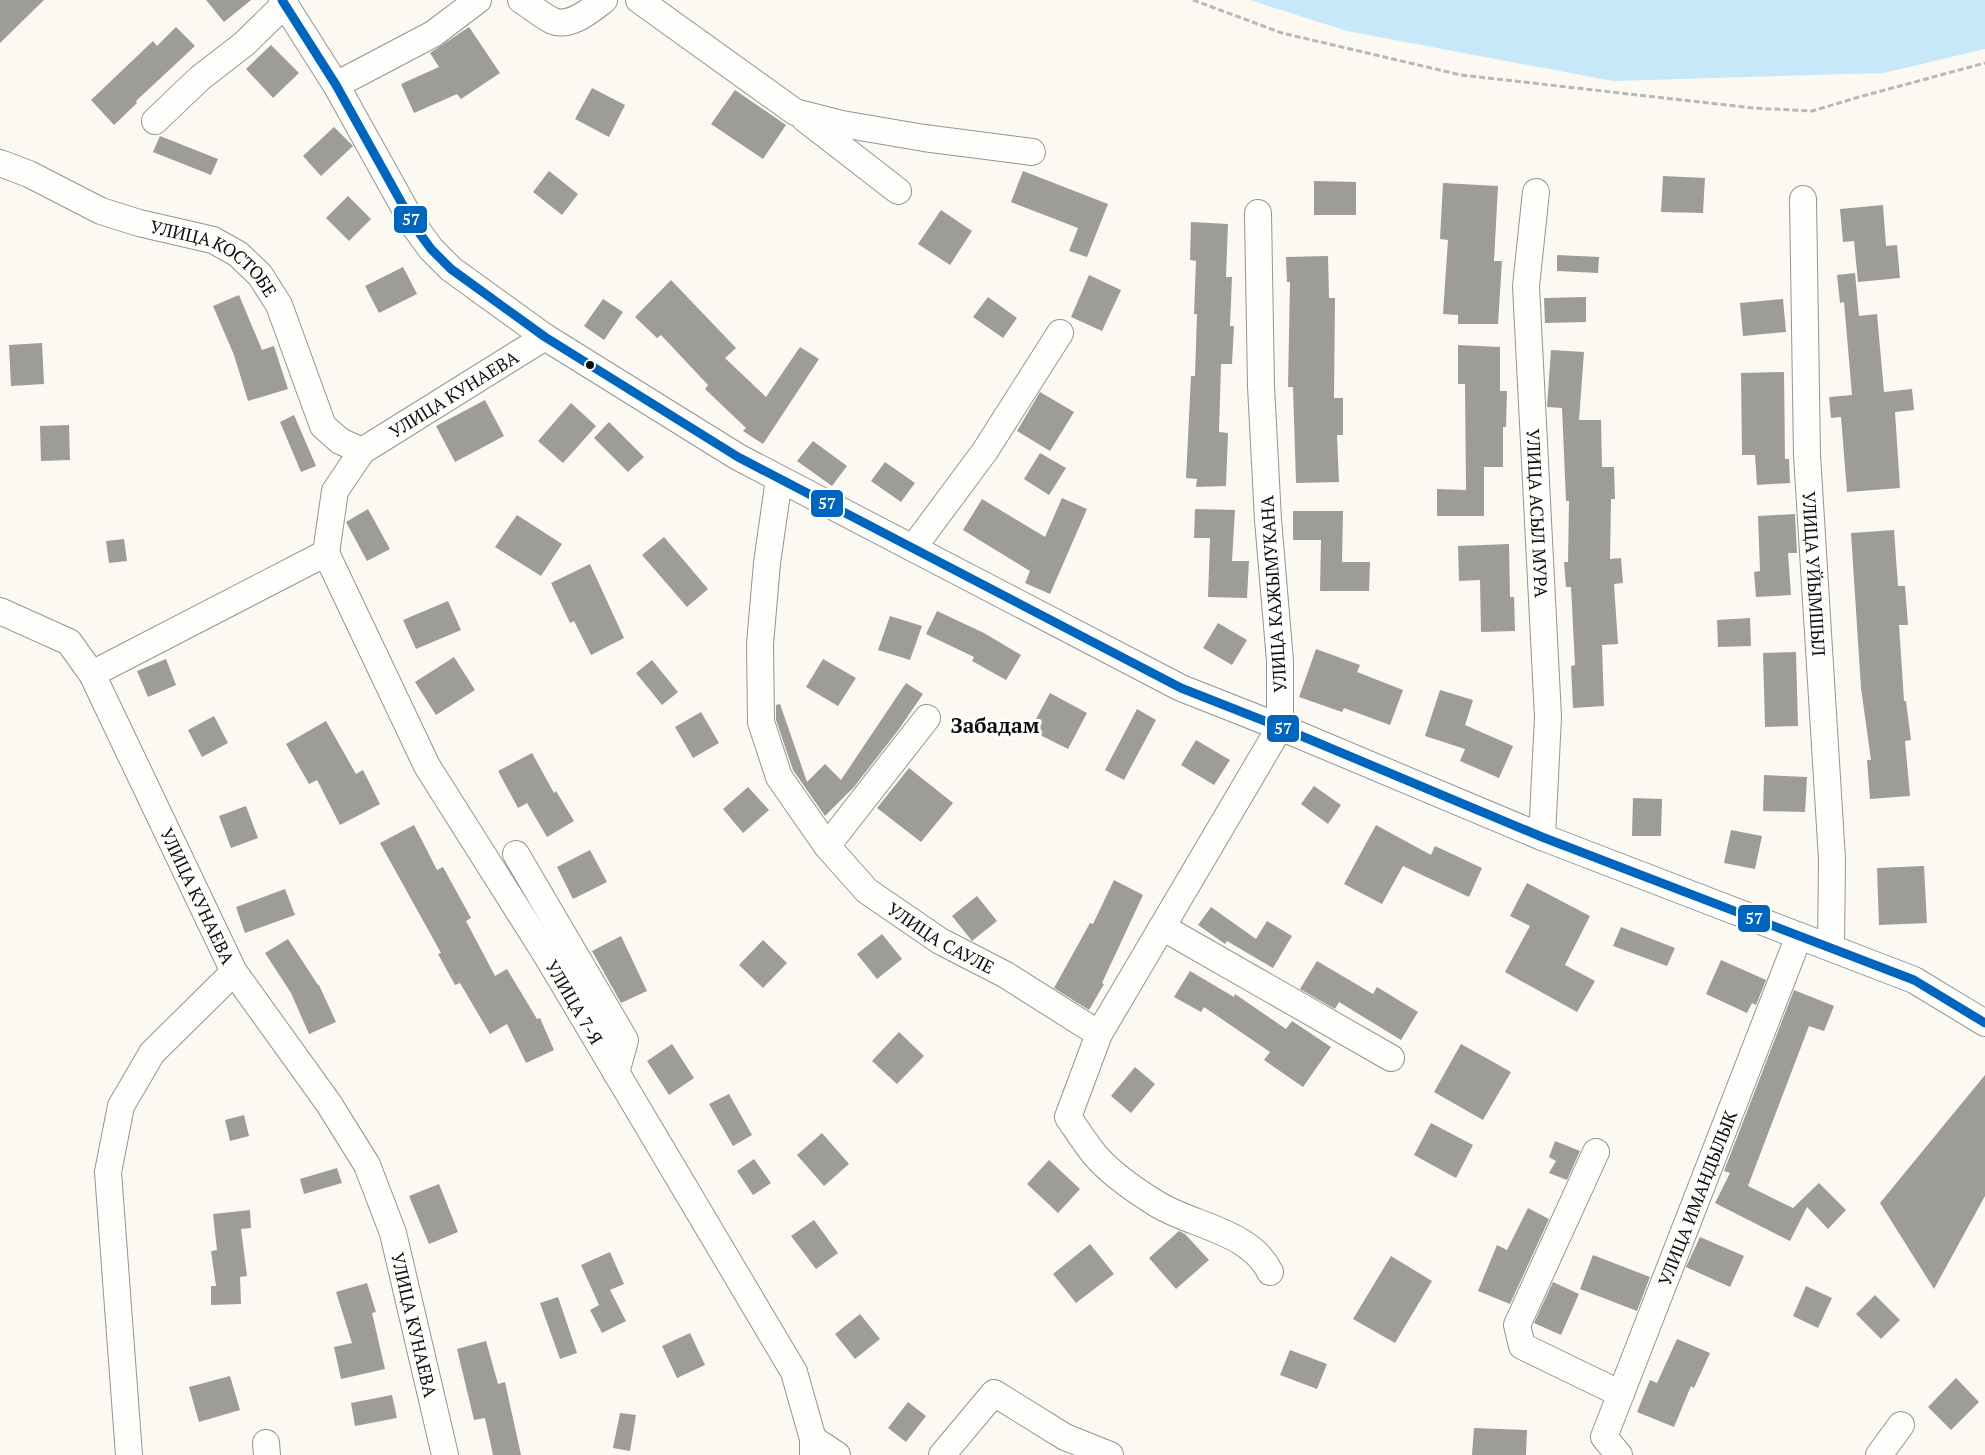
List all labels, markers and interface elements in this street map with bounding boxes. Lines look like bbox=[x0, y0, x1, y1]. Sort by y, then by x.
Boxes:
line badge: 57 bbox=[393, 205, 428, 234]
text: 57 bbox=[402, 208, 420, 230]
street label: УЛИЦА КОСТОБЕ bbox=[148, 214, 283, 301]
street label: УЛИЦА КУНАЕВА bbox=[384, 344, 523, 443]
unlabelled marker bbox=[584, 359, 596, 371]
street label: УЛИЦА АСЫЛ МУРА bbox=[1521, 428, 1554, 599]
line badge: 57 bbox=[810, 489, 844, 518]
street label: УЛИЦА УЙЫМШЫЛ bbox=[1797, 491, 1831, 657]
text: 57 bbox=[818, 492, 836, 514]
street label: УЛИЦА КАЖЫМУКАНА bbox=[1254, 494, 1292, 693]
district label: Забадам bbox=[950, 711, 1040, 739]
line badge: 57 bbox=[1266, 714, 1300, 743]
text: 57 bbox=[1274, 717, 1292, 739]
street label: УЛИЦА КУНАЕВА bbox=[155, 824, 241, 969]
street label: УЛИЦА САУЛЕ bbox=[883, 896, 999, 979]
line badge: 57 bbox=[1737, 904, 1771, 933]
text: 57 bbox=[1745, 907, 1763, 929]
street label: УЛИЦА 7-Я bbox=[540, 956, 609, 1048]
street label: УЛИЦА ИМАНДЫЛЫК bbox=[1652, 1106, 1742, 1289]
street label: УЛИЦА КУНАЕВА bbox=[386, 1250, 443, 1400]

